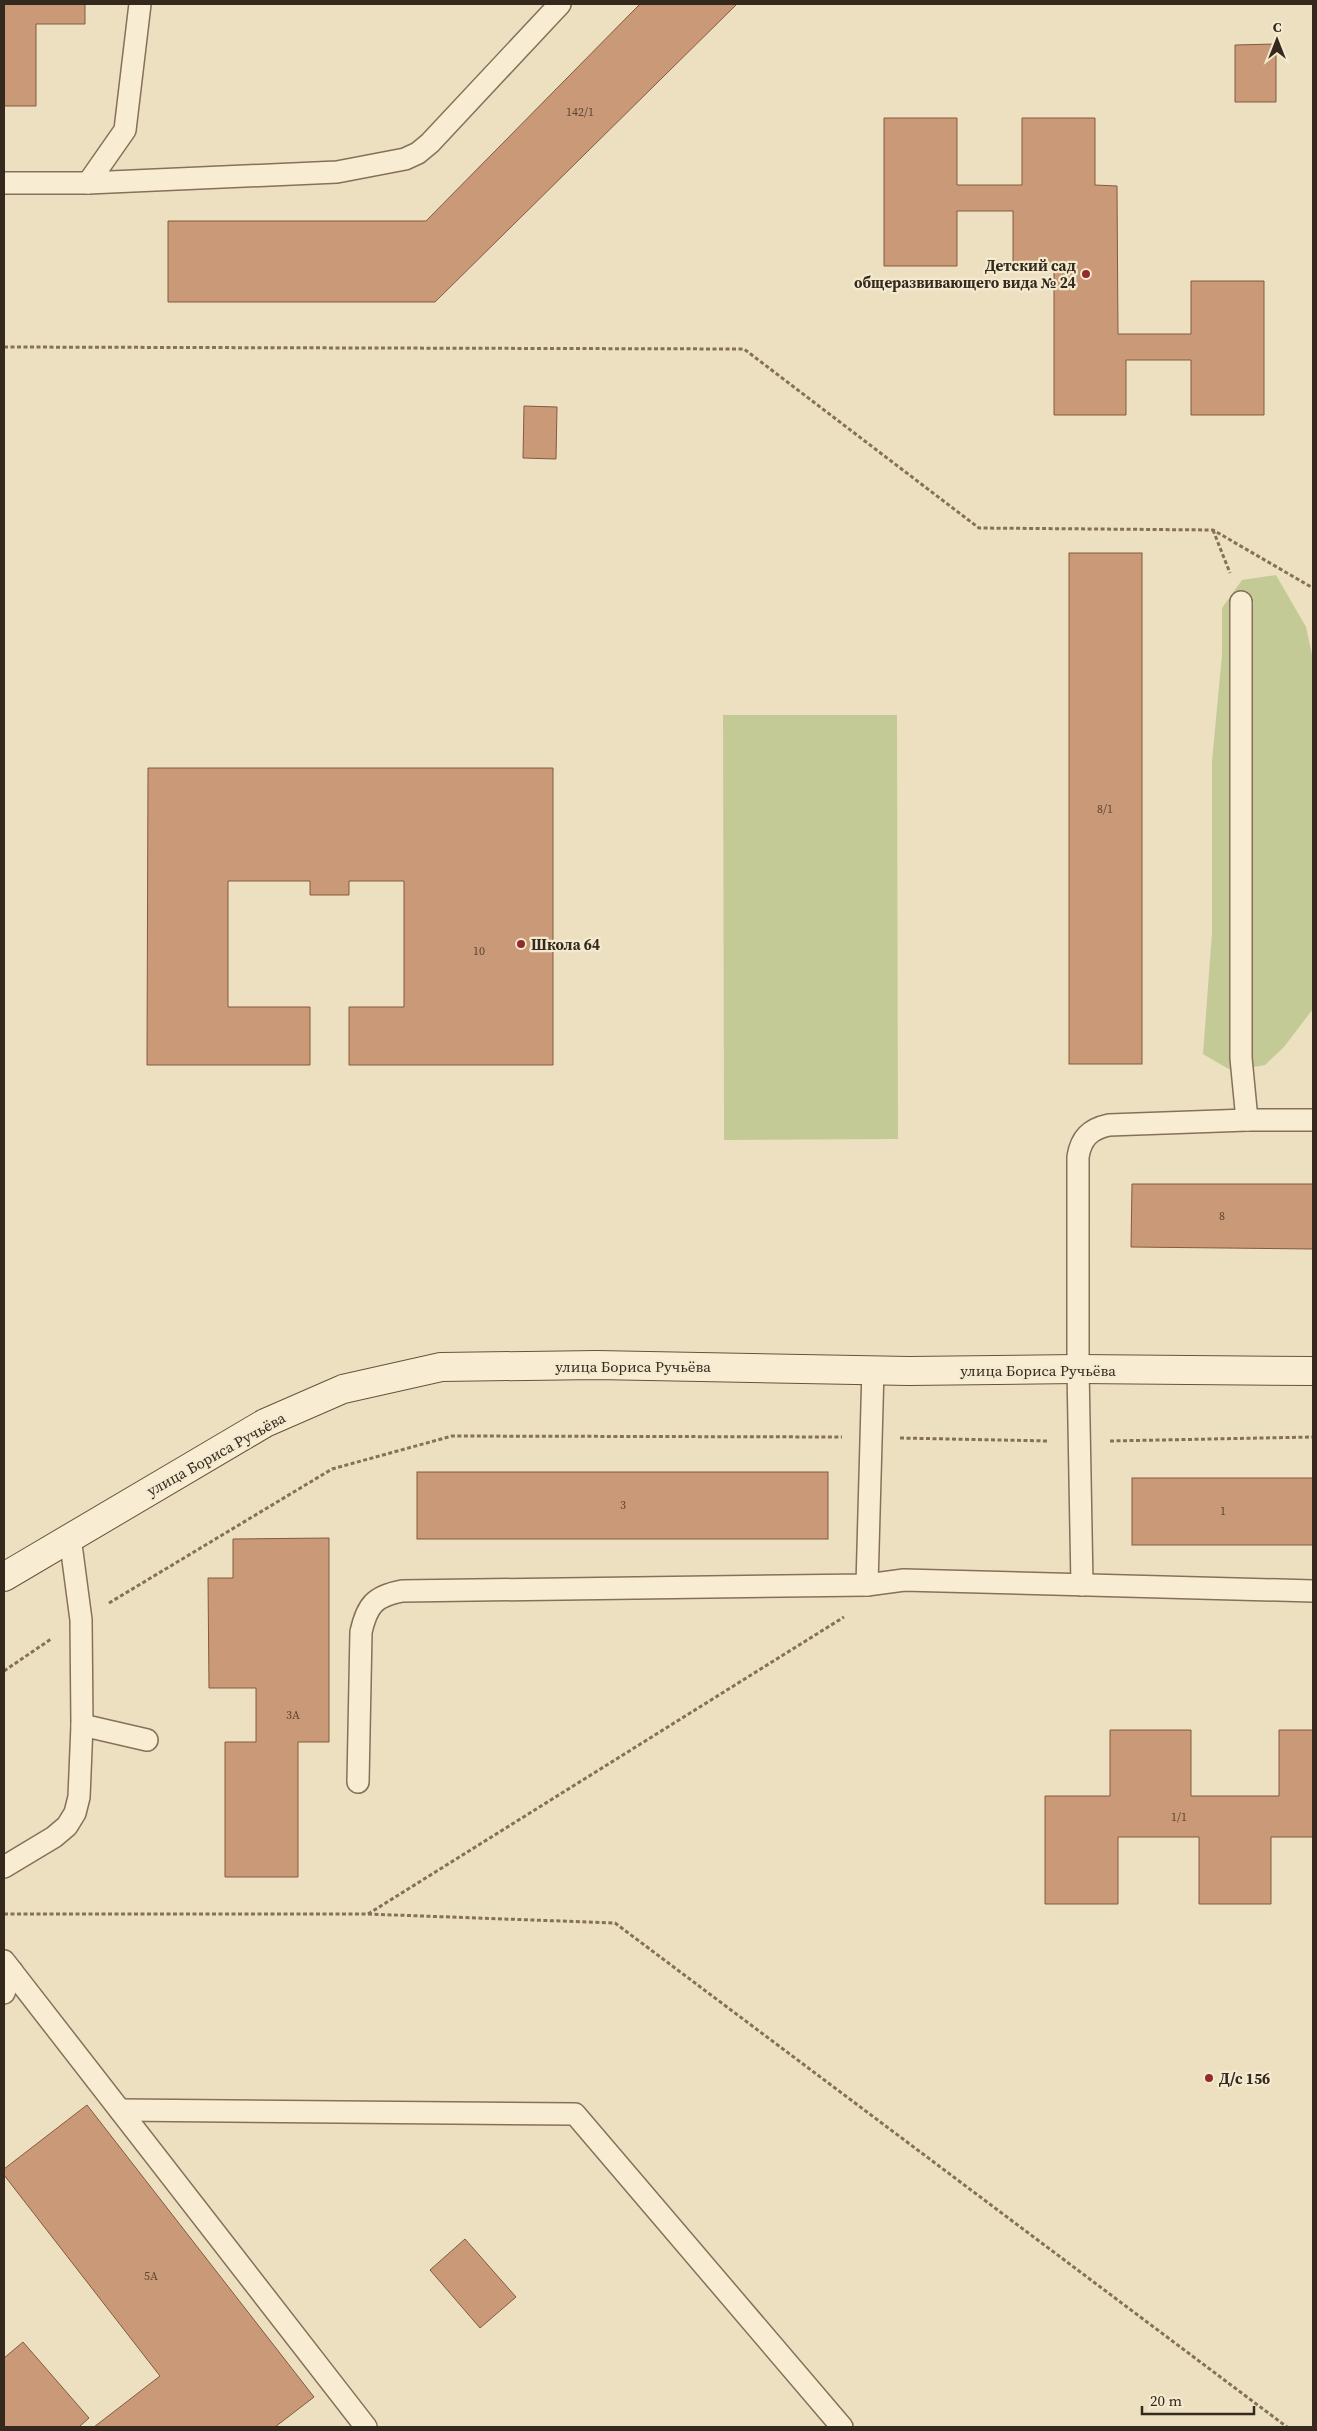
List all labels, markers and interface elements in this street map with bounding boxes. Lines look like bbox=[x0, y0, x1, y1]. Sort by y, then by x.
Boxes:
north arrow bbox=[1252, 15, 1302, 65]
text: С bbox=[1273, 17, 1282, 37]
house number: 142/1 bbox=[566, 104, 594, 120]
place label: Детский сад общеразвивающего вида № 24 bbox=[854, 255, 1076, 293]
marker: Детский сад общеразвивающего вида № 24 bbox=[1080, 268, 1092, 280]
house number: 8/1 bbox=[1097, 801, 1113, 817]
place label: Школа 64 bbox=[531, 934, 600, 955]
marker: Школа 64 bbox=[515, 938, 527, 950]
house number: 10 bbox=[473, 943, 485, 959]
house number: 8 bbox=[1219, 1208, 1225, 1224]
street label: улица Бориса Ручьёва bbox=[555, 1356, 711, 1377]
street label: улица Бориса Ручьёва bbox=[960, 1360, 1116, 1381]
street label: улица Бориса Ручьёва bbox=[143, 1407, 289, 1501]
house number: 3 bbox=[620, 1497, 626, 1513]
house number: 1 bbox=[1220, 1503, 1226, 1519]
house number: 3А bbox=[286, 1707, 300, 1723]
house number: 1/1 bbox=[1171, 1809, 1187, 1825]
place label: Д/с 156 bbox=[1219, 2068, 1270, 2089]
marker: Д/с 156 bbox=[1203, 2072, 1215, 2084]
house number: 5А bbox=[144, 2268, 158, 2284]
scale bar bbox=[1142, 2384, 1254, 2416]
text: 20 m bbox=[1150, 2390, 1182, 2411]

